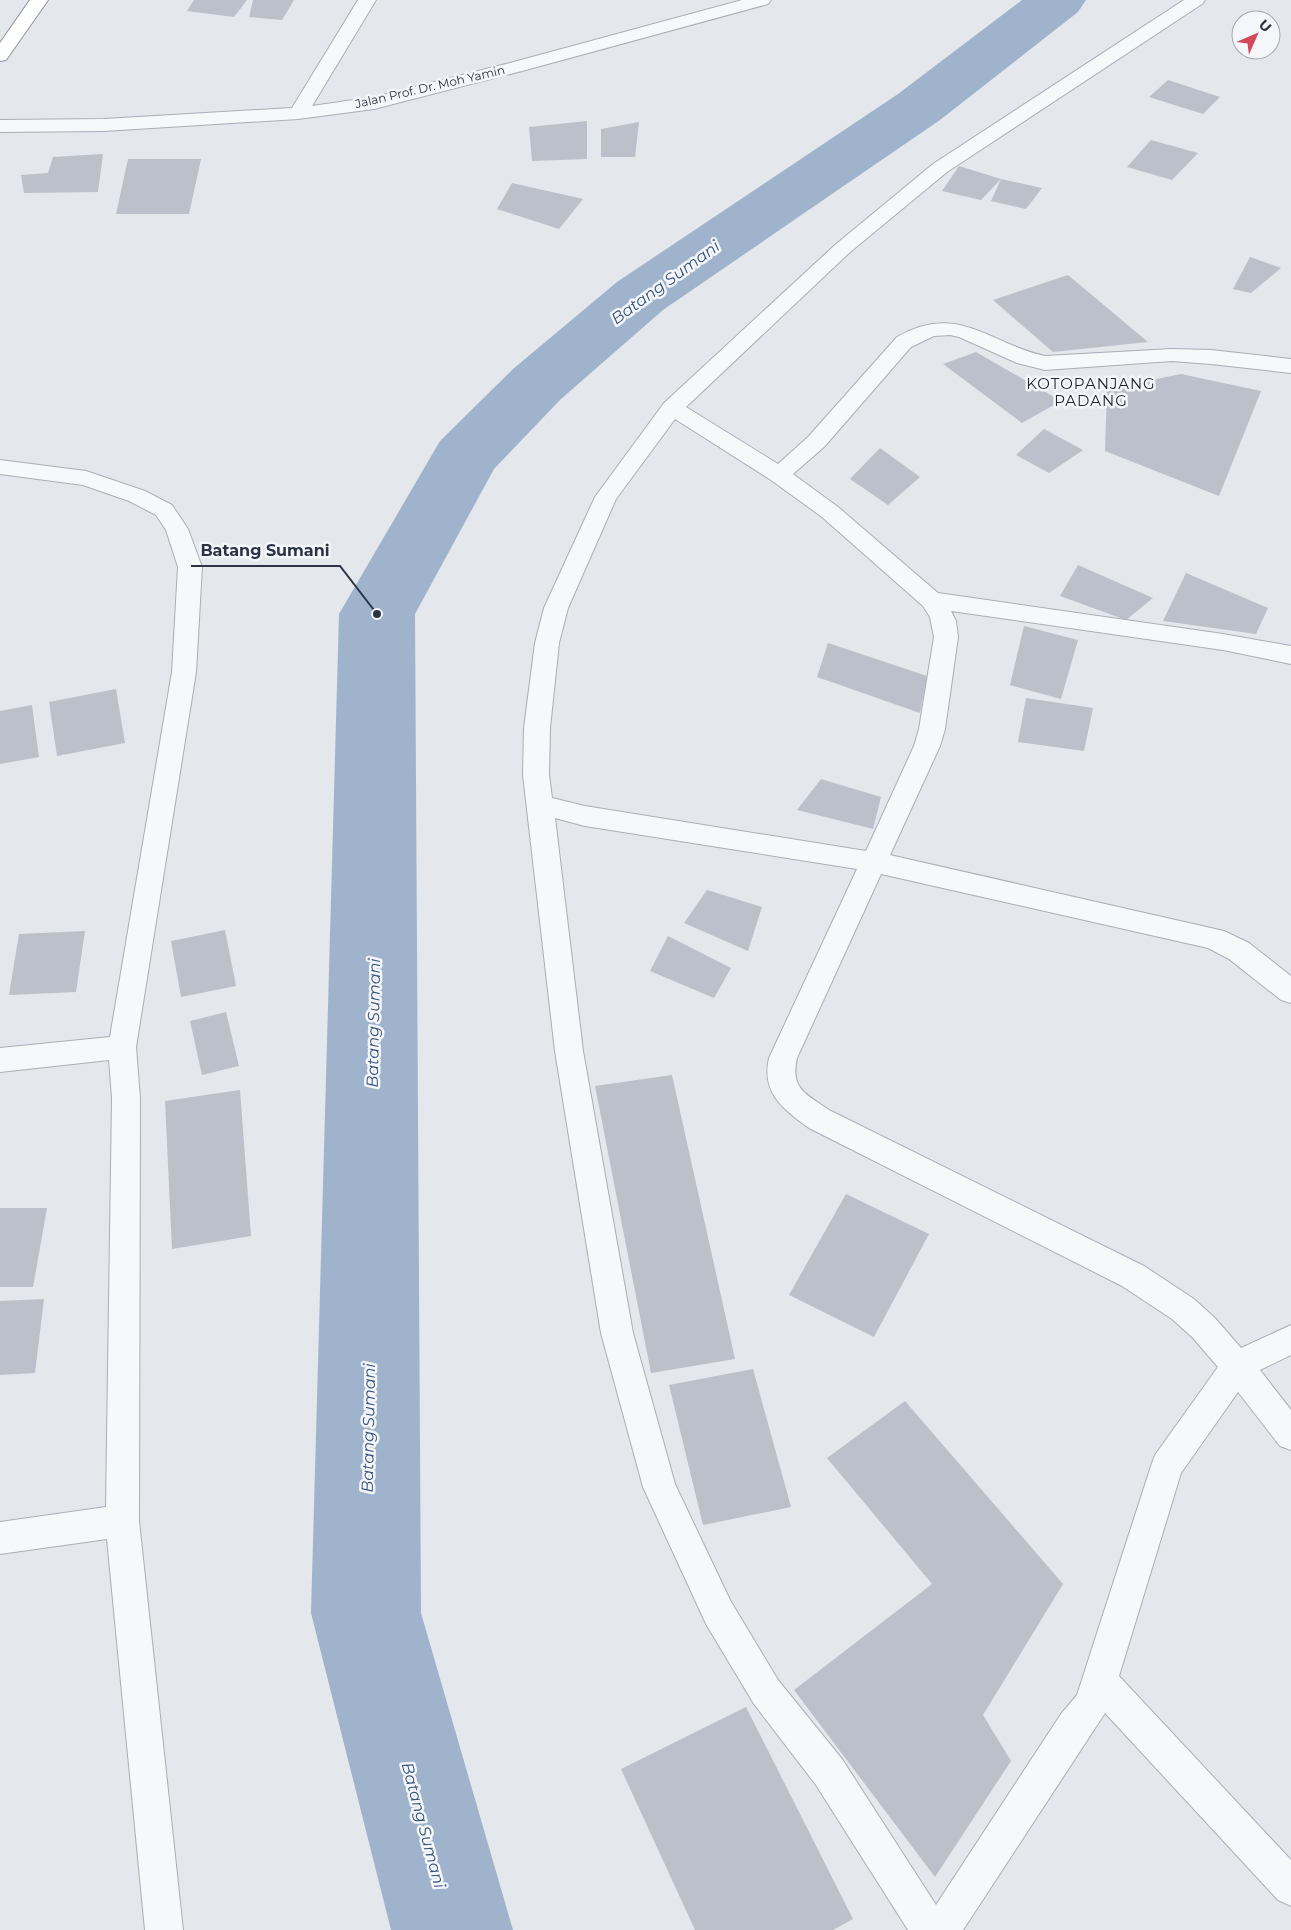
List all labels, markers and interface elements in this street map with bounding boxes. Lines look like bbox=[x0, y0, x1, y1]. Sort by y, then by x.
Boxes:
north arrow bbox=[1231, 10, 1281, 60]
text: U bbox=[1255, 16, 1275, 36]
street label: Jalan Prof. Dr. Moh Yamin bbox=[353, 62, 506, 111]
water label: Batang Sumani bbox=[607, 236, 724, 328]
district label: KOTOPANJANG PADANG bbox=[1026, 374, 1156, 410]
callout: Batang Sumani bbox=[191, 535, 340, 566]
text: Batang Sumani bbox=[200, 541, 330, 560]
water label: Batang Sumani bbox=[363, 957, 384, 1088]
water label: Batang Sumani bbox=[358, 1362, 379, 1493]
water label: Batang Sumani bbox=[398, 1760, 450, 1891]

